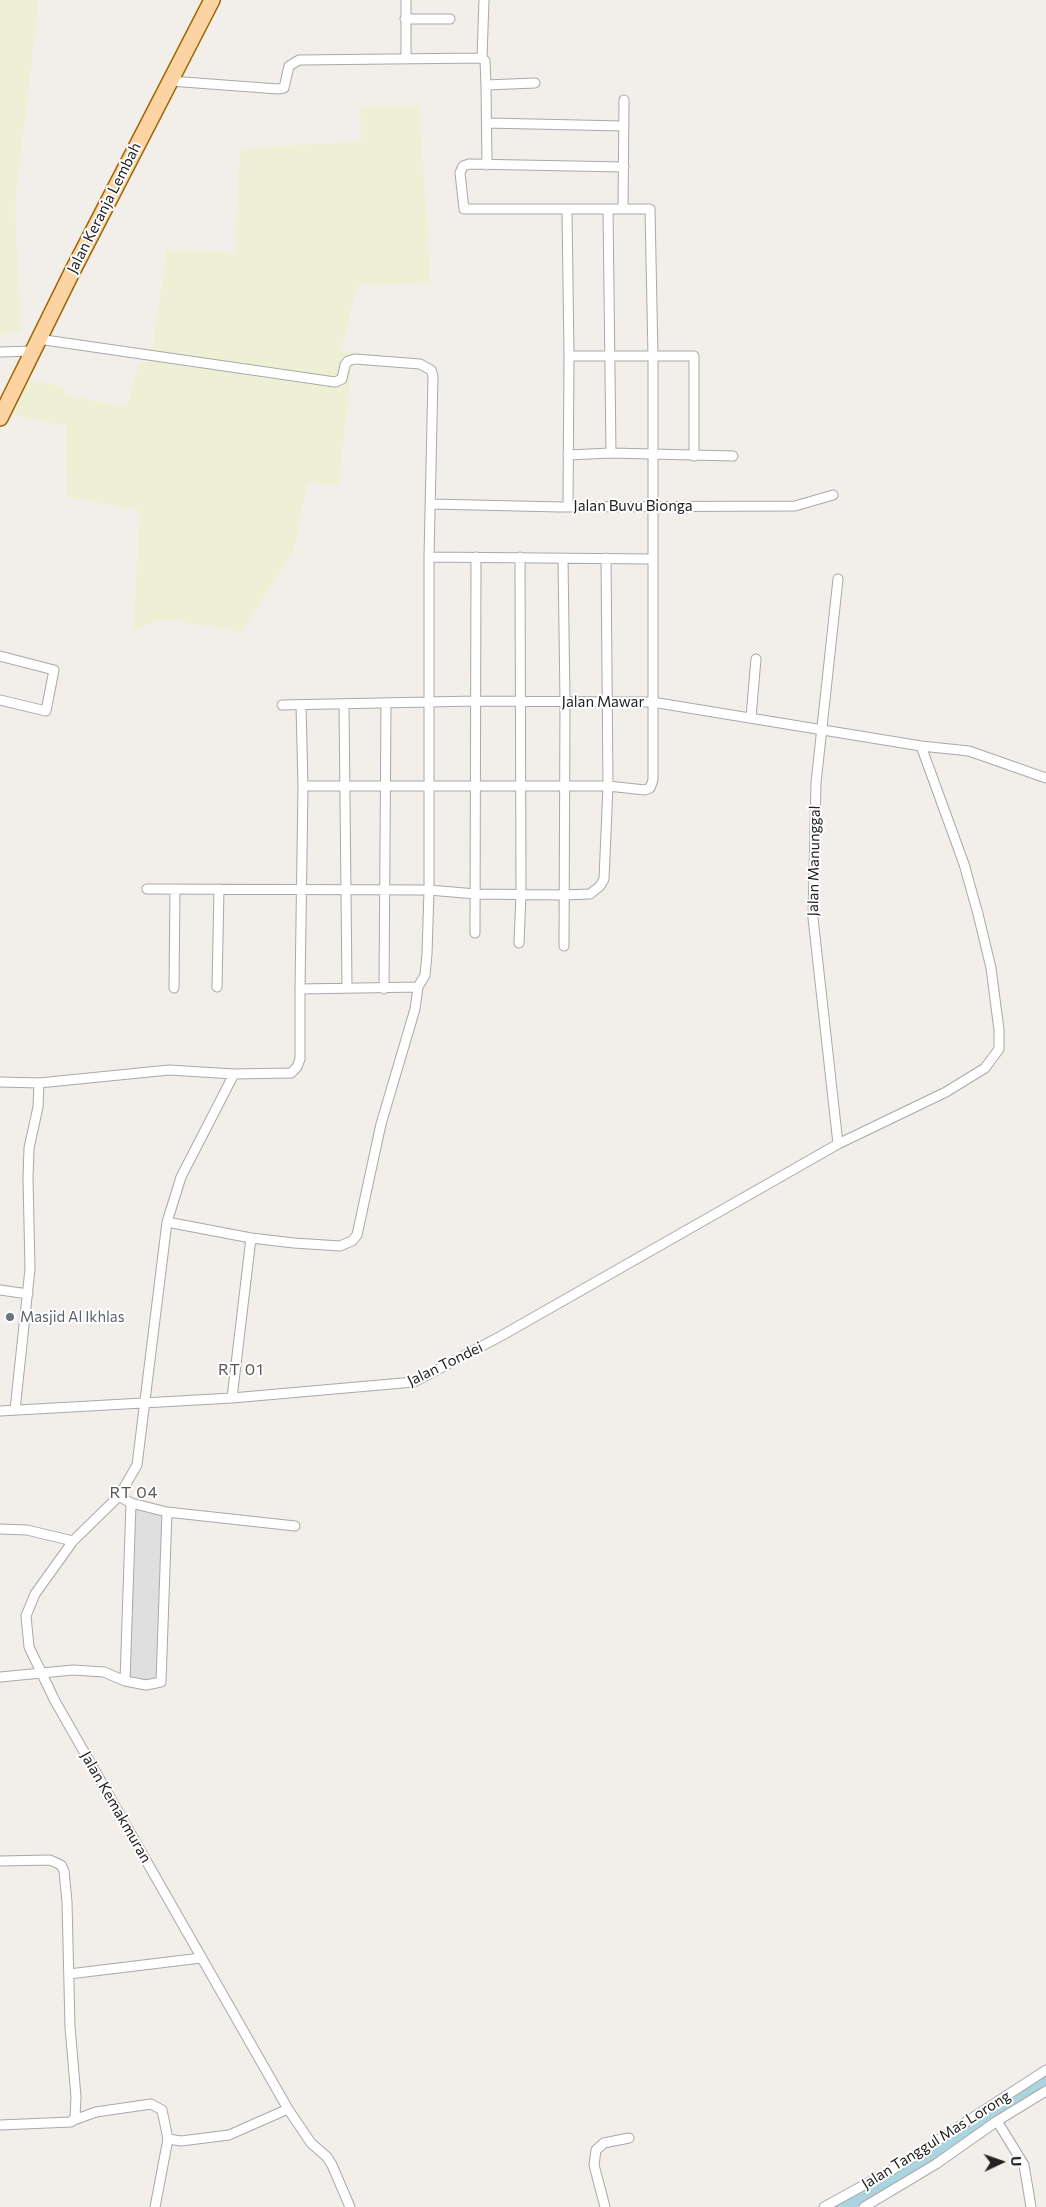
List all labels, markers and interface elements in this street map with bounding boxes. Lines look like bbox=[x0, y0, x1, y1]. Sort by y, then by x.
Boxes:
street label: Jalan Keranja Lembah bbox=[63, 140, 145, 276]
street label: Jalan Buvu Bionga bbox=[573, 497, 693, 515]
street label: Jalan Mawar bbox=[562, 693, 644, 711]
street label: Jalan Manunggal bbox=[804, 805, 824, 917]
place label: Masjid Al Ikhlas bbox=[20, 1308, 125, 1326]
marker: Masjid Al Ikhlas bbox=[4, 1311, 16, 1323]
street label: Jalan Tondei bbox=[404, 1338, 486, 1390]
district label: RT 01 bbox=[217, 1360, 265, 1380]
district label: RT 04 bbox=[109, 1483, 159, 1503]
street label: Jalan Kemakmuran bbox=[77, 1748, 155, 1866]
street label: Jalan Tanggul Mas Lorong bbox=[858, 2087, 1014, 2193]
north arrow bbox=[976, 2137, 1026, 2187]
text: U bbox=[1008, 2156, 1025, 2167]

